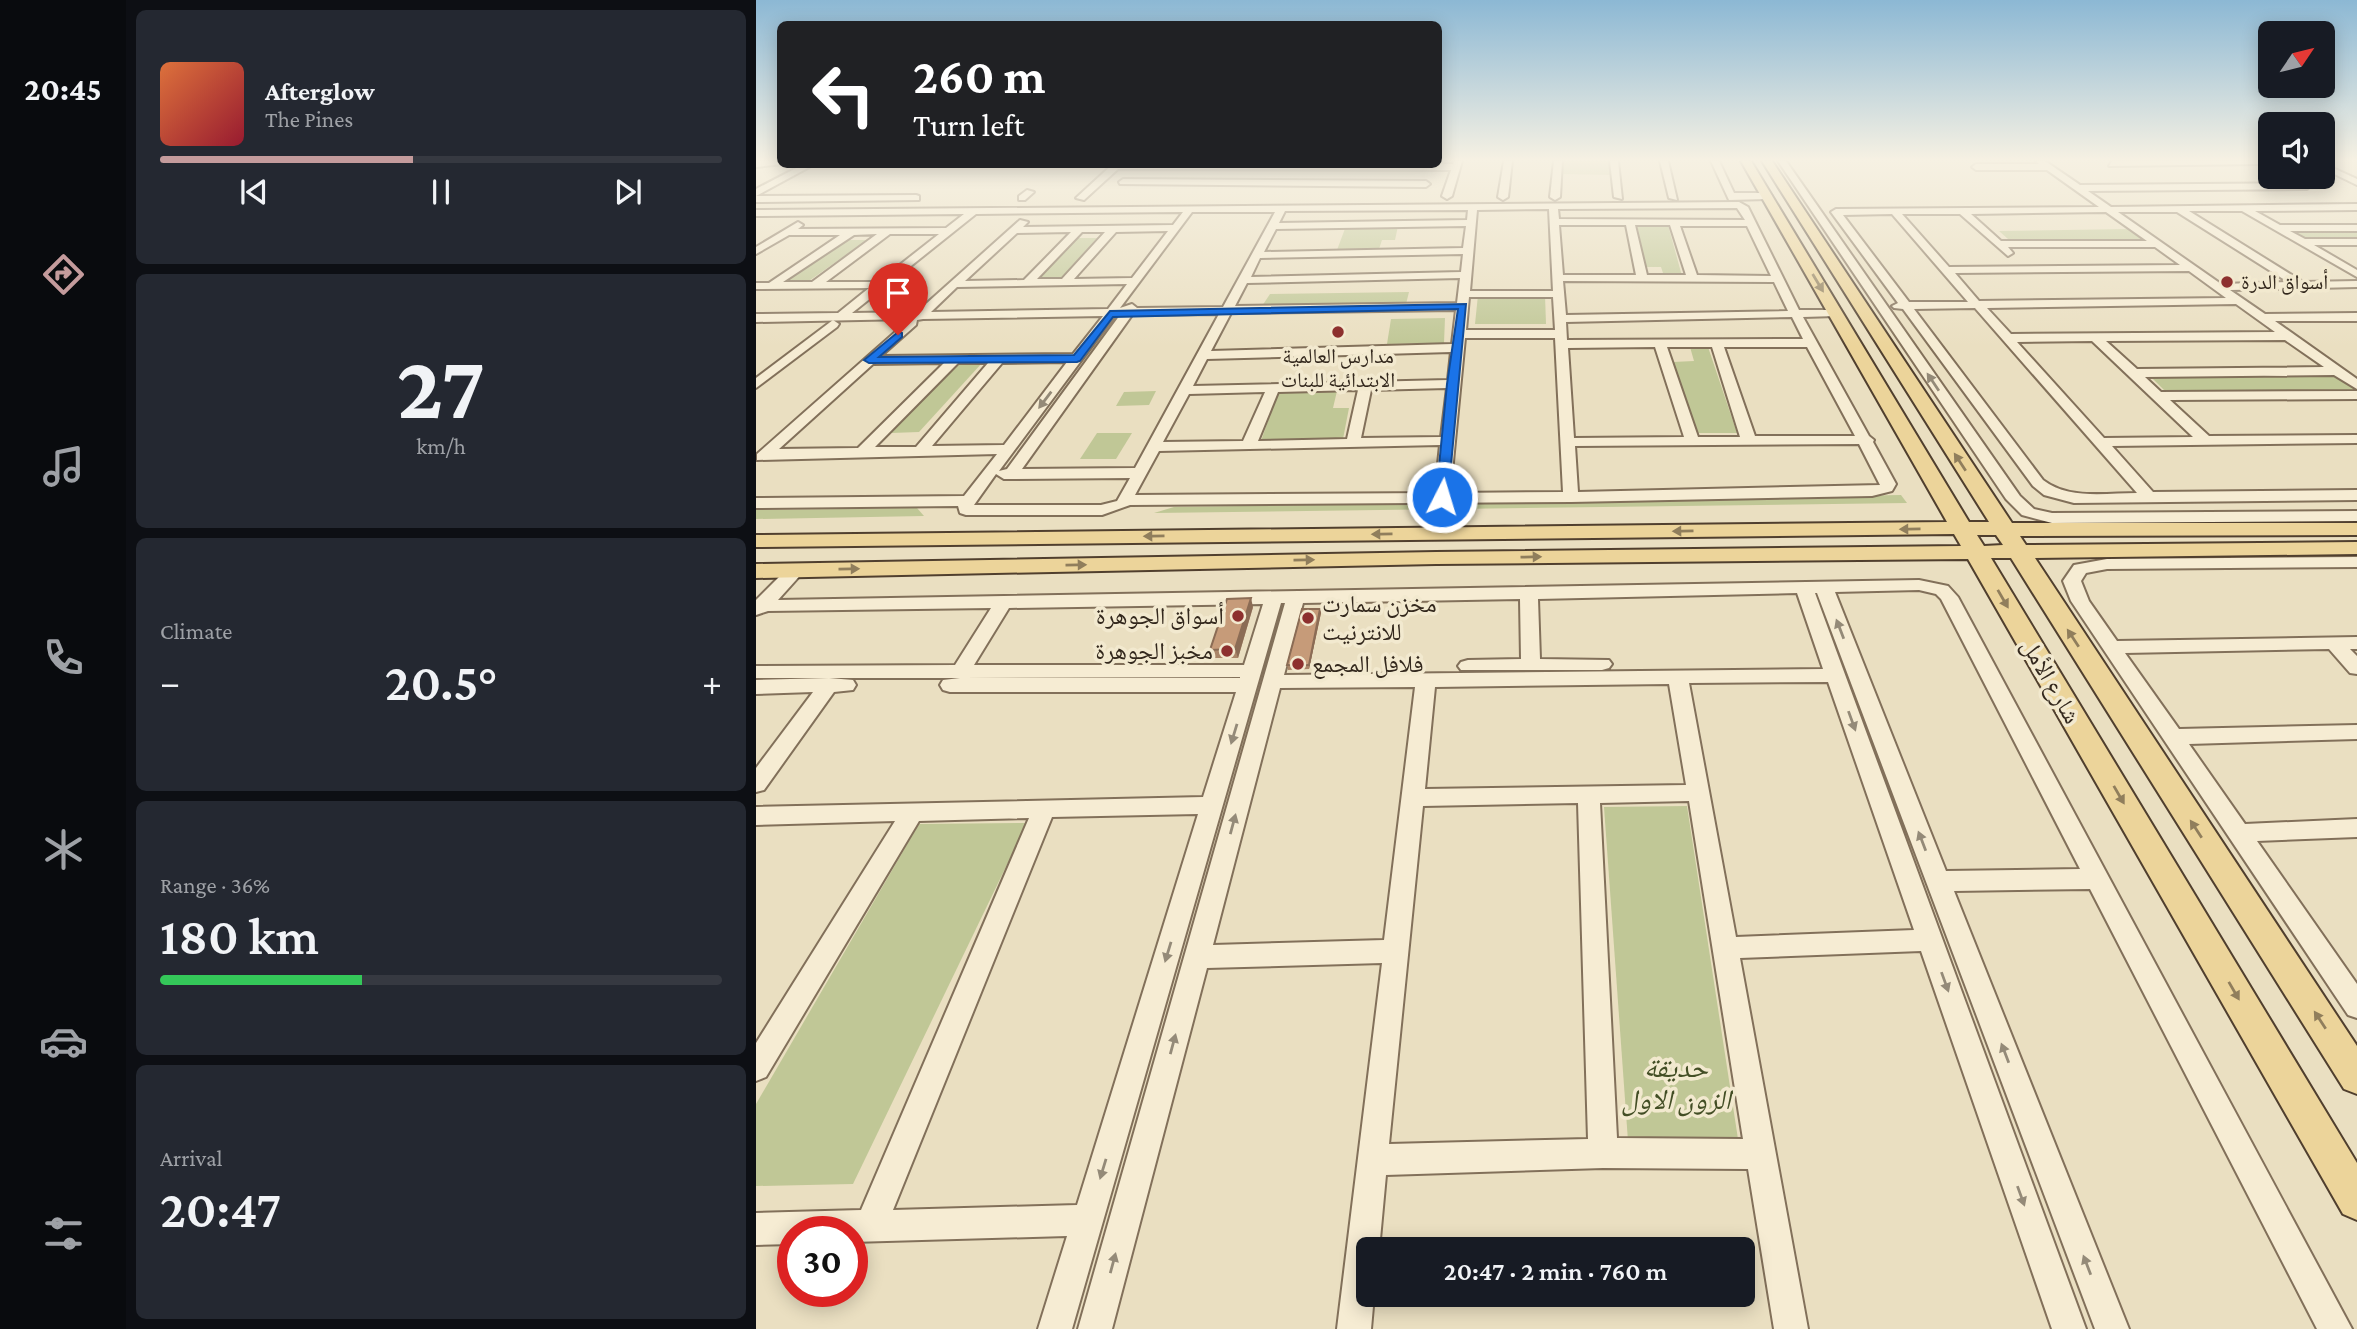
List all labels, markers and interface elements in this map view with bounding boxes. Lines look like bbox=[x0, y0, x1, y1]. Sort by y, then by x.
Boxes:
north arrow bbox=[2258, 21, 2334, 98]
map controls bbox=[2258, 21, 2335, 189]
icon: left bbox=[798, 49, 889, 140]
text: 260 m bbox=[913, 49, 1045, 104]
text: 20:45 bbox=[24, 71, 102, 107]
text: Afterglow bbox=[265, 77, 375, 106]
text: The Pines bbox=[265, 106, 353, 132]
text: Turn left bbox=[913, 107, 1024, 143]
button: sound bbox=[2258, 112, 2335, 189]
icon: previous bbox=[235, 173, 273, 211]
icon: pause bbox=[422, 173, 460, 211]
icon: next bbox=[609, 173, 647, 211]
icon: directions bbox=[39, 250, 88, 299]
pin bbox=[868, 263, 928, 335]
place label: أسواق الدرة bbox=[2241, 269, 2328, 295]
one-way arrow bbox=[1812, 273, 1824, 292]
icon: arrive bbox=[879, 274, 917, 312]
marker: أسواق الدرة bbox=[2219, 274, 2235, 290]
marker: مدارس العالمية الابتدائية للبنات bbox=[1330, 324, 1346, 340]
text: 27 bbox=[397, 336, 485, 438]
place label: مدارس العالمية الابتدائية للبنات bbox=[1281, 344, 1395, 392]
one-way arrow bbox=[1926, 373, 1940, 391]
one-way arrow bbox=[1039, 391, 1053, 409]
text: km/h bbox=[416, 433, 466, 459]
icon: music bbox=[39, 442, 88, 491]
one-way arrow bbox=[1954, 453, 1967, 472]
position arrow bbox=[1405, 460, 1479, 534]
one-way arrow bbox=[1899, 523, 1921, 535]
one-way arrow bbox=[1672, 525, 1694, 537]
one-way arrow bbox=[1371, 528, 1393, 540]
one-way arrow bbox=[1143, 530, 1165, 542]
one-way arrow bbox=[1520, 551, 1542, 563]
one-way arrow bbox=[1293, 555, 1315, 566]
one-way arrow bbox=[1065, 559, 1087, 570]
one-way arrow bbox=[838, 563, 860, 575]
place label: مخزن سمارت للانترنيت bbox=[1322, 590, 1437, 645]
one-way arrow bbox=[1997, 590, 2010, 609]
place label: أسواق الجوهرة bbox=[1096, 602, 1224, 630]
marker: أسواق الجوهرة bbox=[1230, 608, 1246, 624]
marker: مخزن سمارت للانترنيت bbox=[1300, 610, 1316, 626]
text: Climate bbox=[160, 618, 232, 644]
one-way arrow bbox=[1835, 618, 1846, 639]
one-way arrow bbox=[2067, 628, 2080, 647]
icon: phone bbox=[39, 633, 88, 682]
street label: شارع الأمل bbox=[2015, 634, 2086, 729]
place label: مخبز الجوهرة bbox=[1095, 637, 1213, 665]
marker: مخبز الجوهرة bbox=[1219, 643, 1235, 659]
place label: فلافل المجمع bbox=[1312, 650, 1424, 679]
text: 20.5° bbox=[385, 653, 497, 711]
marker: فلافل المجمع bbox=[1290, 656, 1306, 672]
text: − bbox=[160, 661, 180, 703]
text: + bbox=[702, 661, 722, 703]
one-way arrow bbox=[1847, 711, 1858, 732]
one-way arrow bbox=[1228, 723, 1238, 744]
one-way arrow bbox=[2113, 786, 2125, 805]
one-way arrow bbox=[1228, 813, 1239, 835]
one-way arrow bbox=[2190, 819, 2203, 838]
icon: climate bbox=[39, 825, 88, 874]
one-way arrow bbox=[1917, 831, 1928, 852]
text: Range · 36% bbox=[160, 872, 270, 898]
text: 180 km bbox=[160, 907, 319, 965]
one-way arrow bbox=[1163, 941, 1173, 962]
one-way arrow bbox=[1940, 971, 1951, 992]
one-way arrow bbox=[2228, 982, 2240, 1001]
one-way arrow bbox=[2314, 1010, 2327, 1029]
icon: car bbox=[39, 1017, 88, 1066]
one-way arrow bbox=[1169, 1033, 1179, 1054]
one-way arrow bbox=[1999, 1043, 2010, 1064]
park label: حديقة الزون الاول bbox=[1621, 1052, 1733, 1117]
text: Arrival bbox=[160, 1145, 223, 1171]
one-way arrow bbox=[1097, 1159, 1107, 1180]
text: 20:47 bbox=[160, 1180, 281, 1238]
one-way arrow bbox=[2016, 1185, 2027, 1206]
icon: filters bbox=[39, 1209, 88, 1258]
speed limit sign: 30 bbox=[777, 1216, 868, 1307]
one-way arrow bbox=[1109, 1252, 1119, 1273]
one-way arrow bbox=[2081, 1255, 2092, 1276]
text: 20:47 · 2 min · 760 m bbox=[1444, 1257, 1667, 1286]

